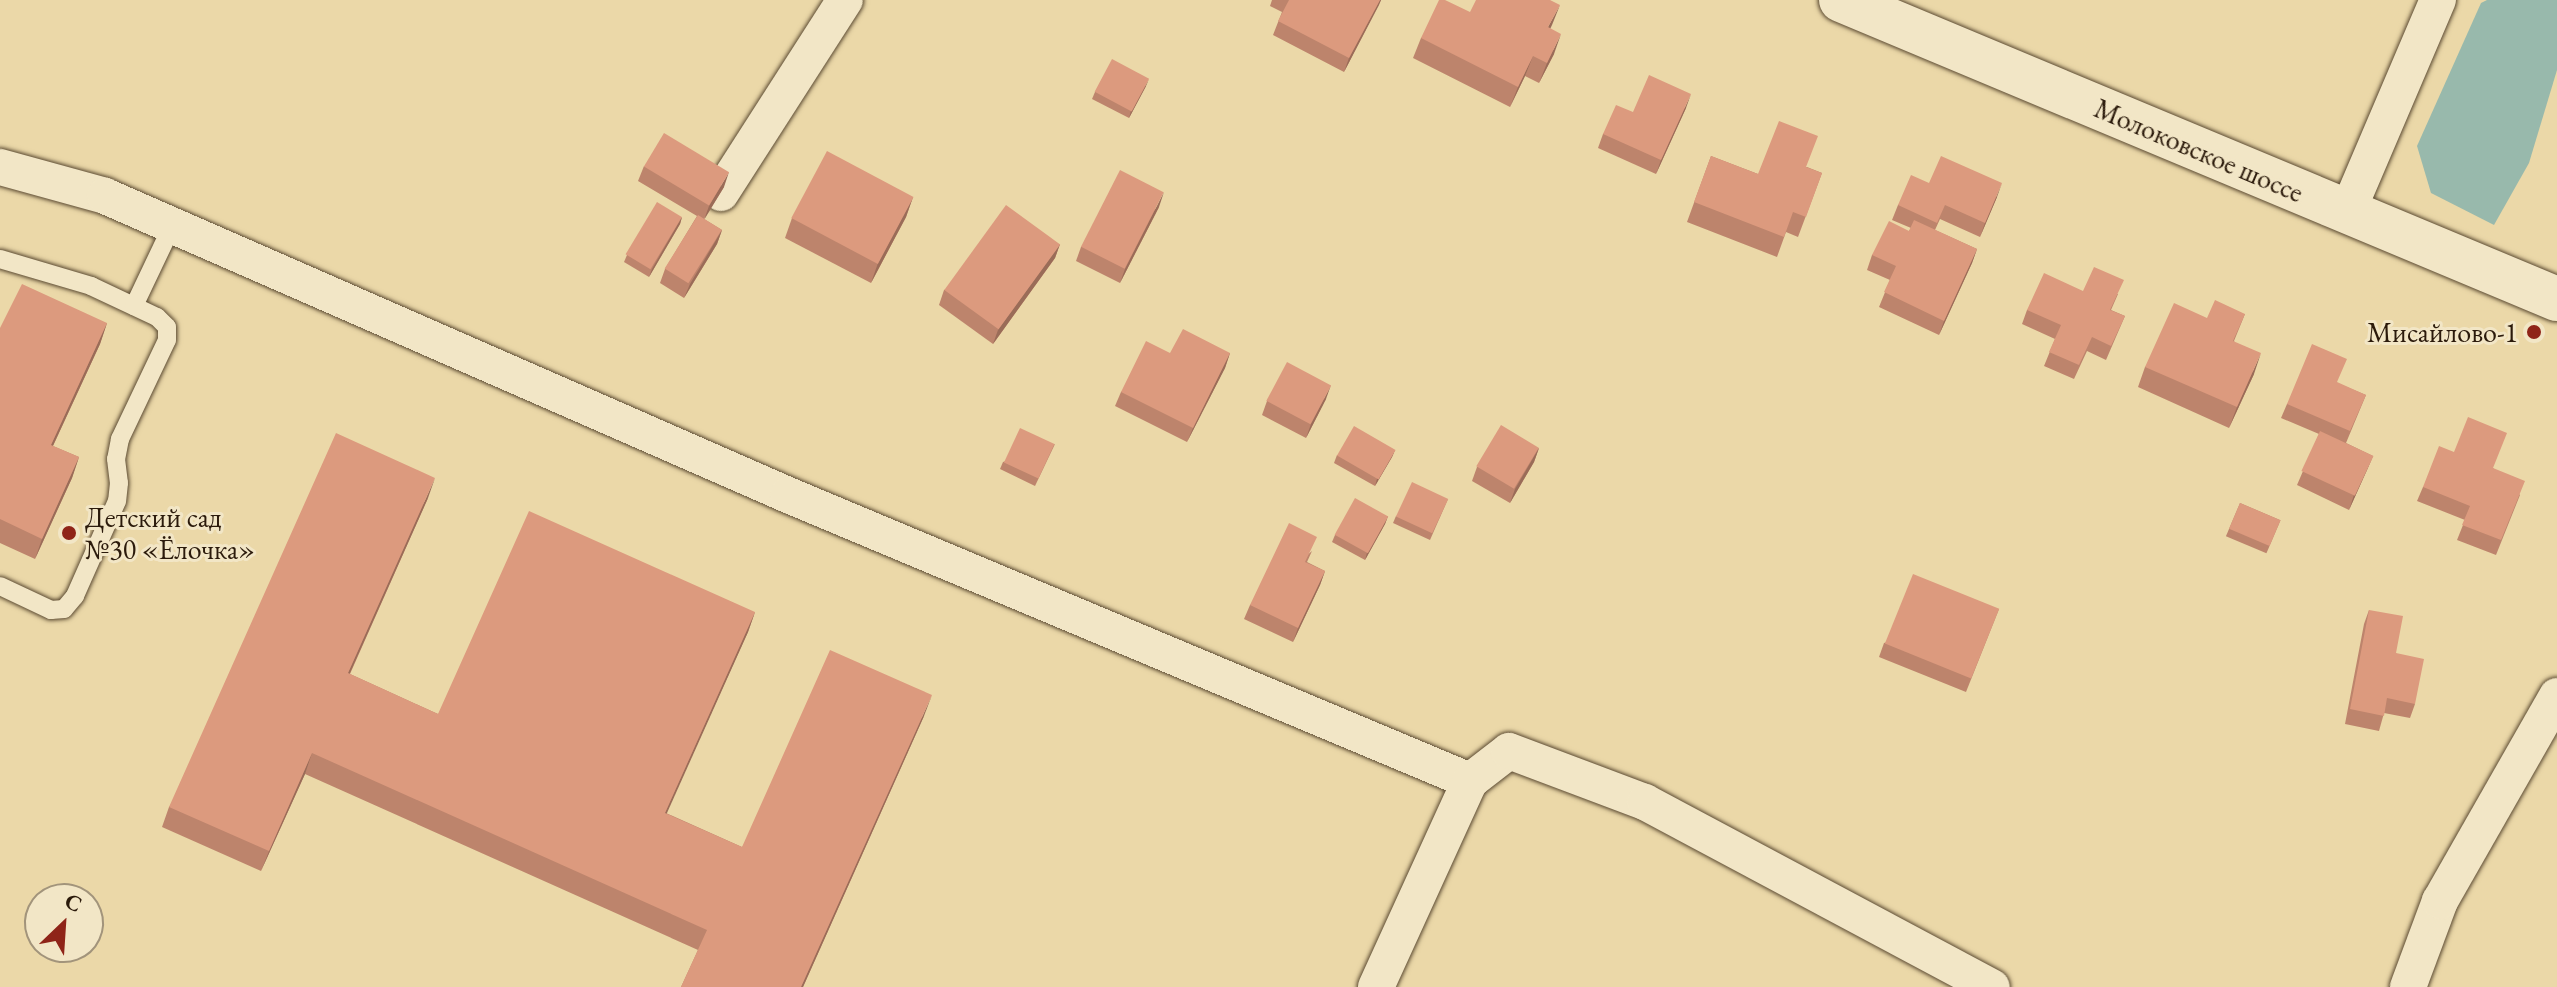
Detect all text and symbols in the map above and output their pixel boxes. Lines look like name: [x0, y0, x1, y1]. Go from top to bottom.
street label: Молоковское шоссе: [2089, 91, 2309, 209]
place label: Мисайлово-1: [2367, 315, 2518, 349]
marker: Мисайлово-1: [2525, 323, 2543, 341]
place label: Детский сад №30 «Ёлочка»: [85, 500, 255, 566]
marker: Детский сад №30 «Ёлочка»: [60, 524, 78, 542]
north arrow: [24, 883, 104, 963]
text: С: [60, 886, 87, 919]

